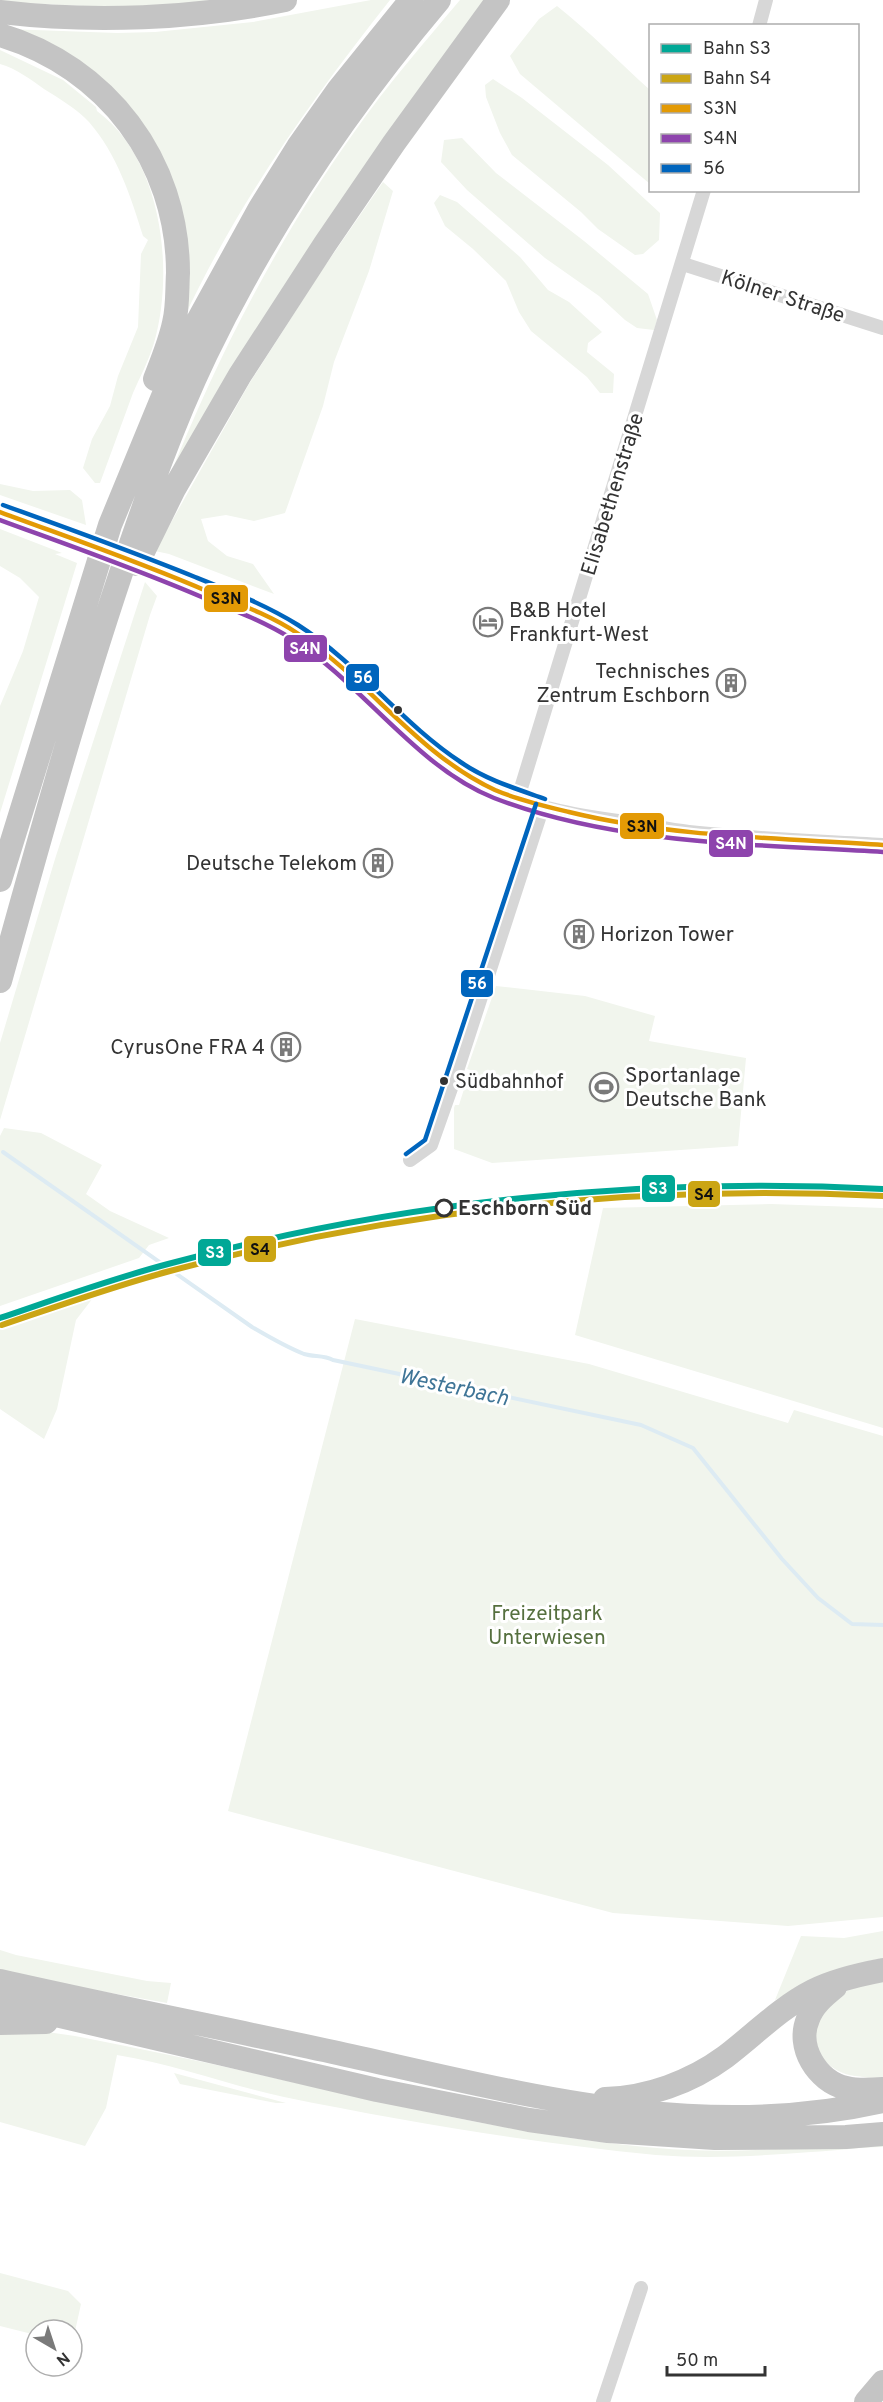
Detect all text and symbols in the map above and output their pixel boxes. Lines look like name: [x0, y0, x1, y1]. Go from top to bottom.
legend: [649, 24, 859, 192]
text: Bahn S3: [703, 38, 771, 61]
text: Bahn S4: [703, 68, 771, 91]
text: S3N: [703, 98, 737, 121]
text: S4N: [703, 128, 738, 151]
text: 56: [703, 158, 725, 181]
street label: Kölner Straße: [717, 265, 848, 330]
street label: Elisabethenstraße: [576, 410, 651, 579]
line badge: S3N: [203, 584, 249, 613]
text: S3N: [211, 590, 241, 610]
place label: B&B Hotel Frankfurt-West: [509, 598, 649, 649]
hotel icon: B&B Hotel Frankfurt-West: [472, 606, 504, 638]
line badge: S4N: [283, 634, 328, 663]
text: S4N: [289, 640, 321, 660]
place label: Technisches Zentrum Eschborn: [536, 659, 710, 710]
line badge: 56: [345, 663, 380, 692]
building icon: Technisches Zentrum Eschborn: [715, 667, 747, 699]
text: 56: [353, 669, 373, 689]
unlabelled marker: [392, 704, 404, 716]
line badge: S3N: [619, 812, 665, 840]
text: S3N: [627, 818, 657, 838]
line badge: S4N: [708, 829, 754, 858]
text: S4N: [715, 835, 747, 855]
building icon: Deutsche Telekom: [362, 847, 394, 879]
place label: Deutsche Telekom: [186, 851, 357, 878]
building icon: Horizon Tower: [563, 918, 595, 950]
place label: Horizon Tower: [600, 922, 734, 949]
line badge: 56: [460, 969, 494, 998]
text: 56: [467, 975, 487, 995]
building icon: CyrusOne FRA 4: [270, 1031, 302, 1063]
place label: CyrusOne FRA 4: [110, 1035, 265, 1062]
place label: Sportanlage Deutsche Bank: [625, 1063, 767, 1114]
place label: Südbahnhof: [455, 1070, 564, 1096]
sports icon: Sportanlage Deutsche Bank: [588, 1071, 620, 1103]
marker: Südbahnhof: [438, 1075, 450, 1087]
line badge: S3: [641, 1174, 676, 1203]
text: S3: [648, 1180, 668, 1200]
line badge: S4: [687, 1180, 721, 1208]
text: S4: [694, 1186, 714, 1206]
place label: Eschborn Süd: [458, 1196, 592, 1223]
marker: Eschborn Süd: [435, 1199, 453, 1217]
line badge: S4: [243, 1235, 277, 1263]
line badge: S3: [197, 1238, 232, 1267]
text: S4: [250, 1241, 270, 1261]
text: S3: [205, 1244, 225, 1264]
water label: Westerbach: [396, 1364, 511, 1413]
park label: Freizeitpark Unterwiesen: [488, 1601, 606, 1652]
north arrow: [24, 2318, 84, 2378]
scale bar: [667, 2339, 764, 2377]
text: N: [51, 2347, 73, 2369]
text: 50 m: [676, 2350, 718, 2373]

